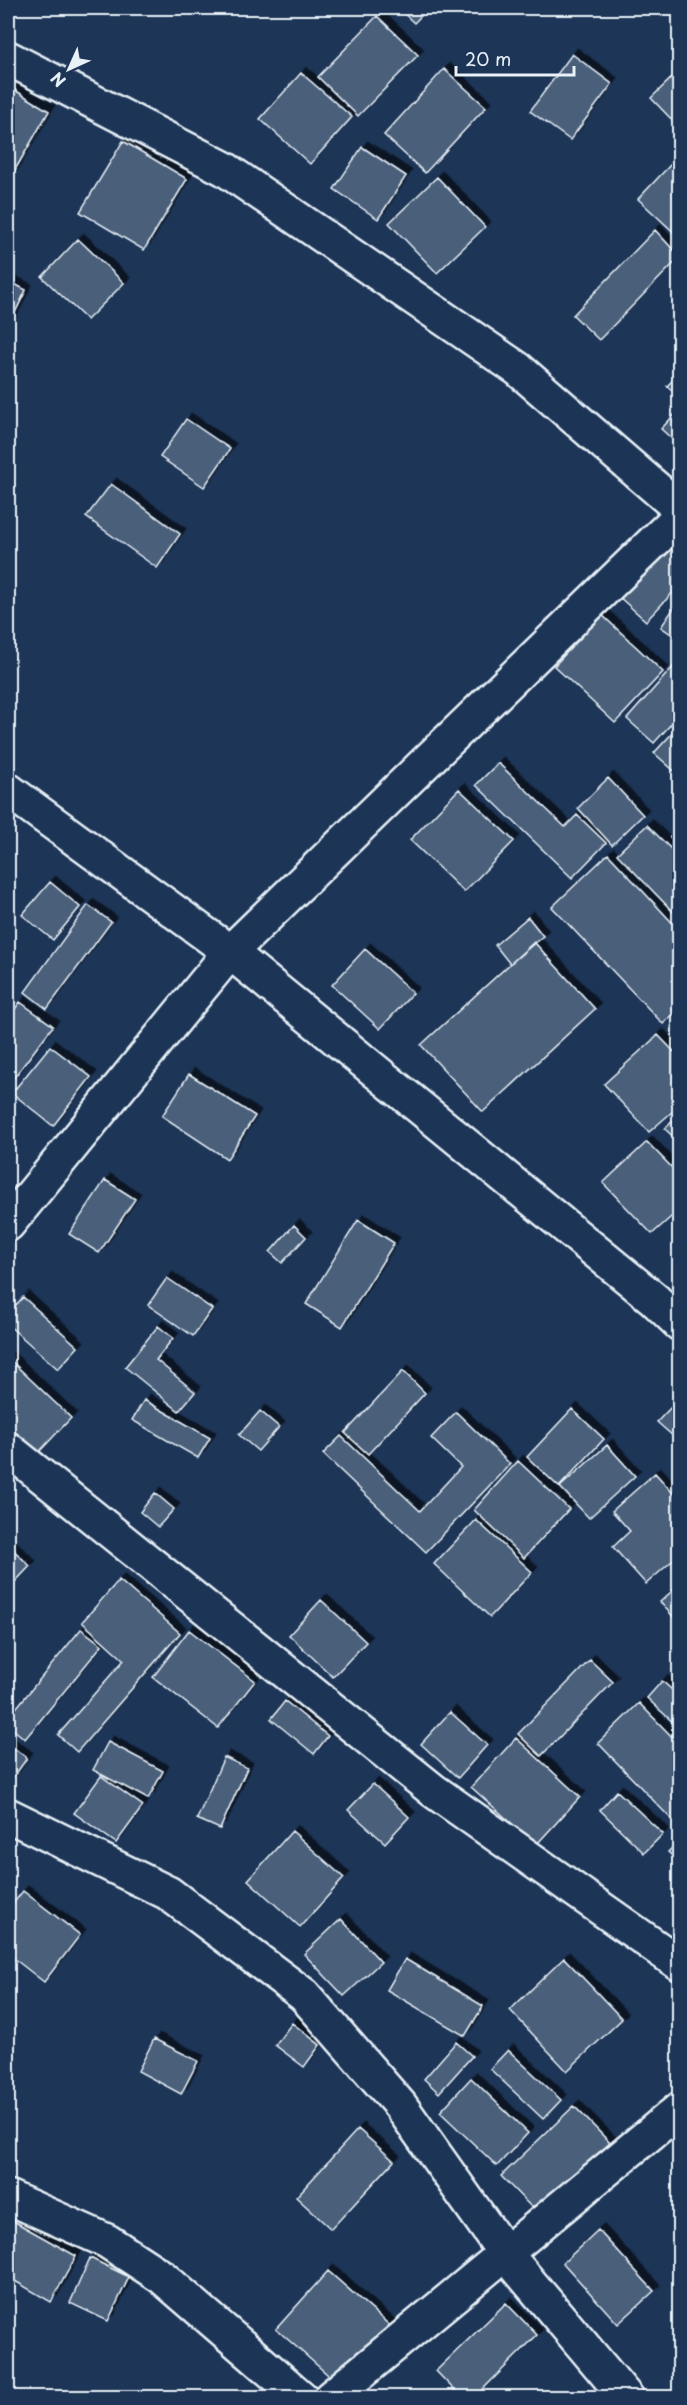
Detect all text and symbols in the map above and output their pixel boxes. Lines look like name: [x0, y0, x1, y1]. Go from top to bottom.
north arrow: [39, 39, 99, 99]
scale bar: [456, 39, 574, 77]
text: 20 m: [465, 45, 511, 72]
text: N: [45, 67, 71, 93]

